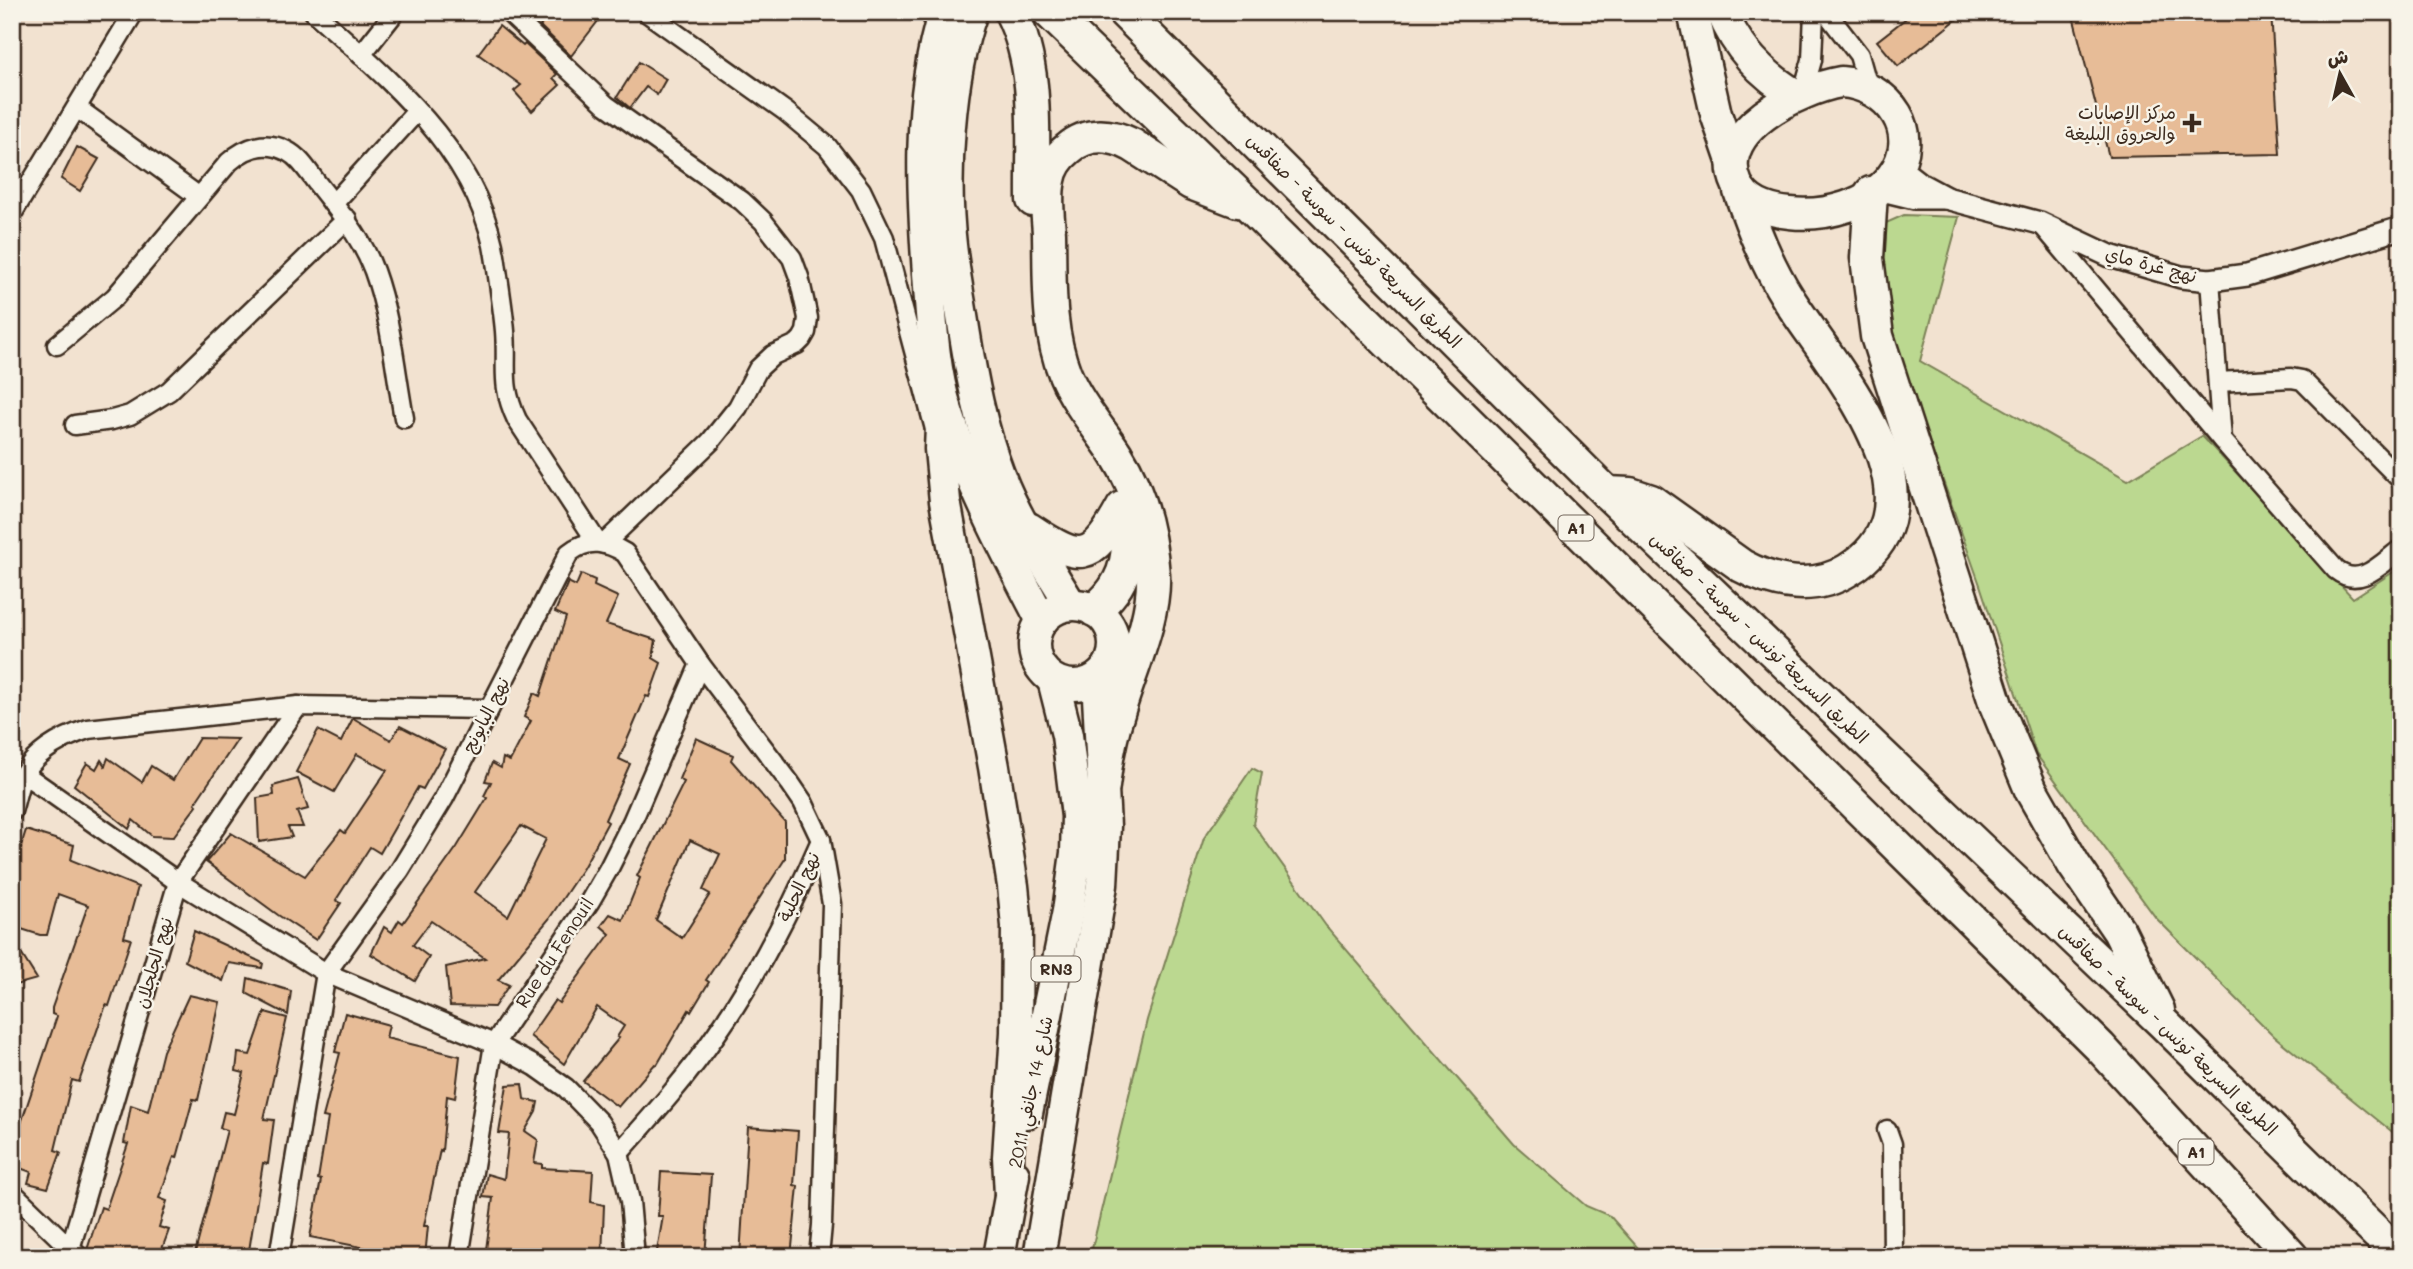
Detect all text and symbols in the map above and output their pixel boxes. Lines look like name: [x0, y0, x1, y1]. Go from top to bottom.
north arrow: [2304, 38, 2374, 108]
text: ش: [2325, 43, 2350, 71]
place label: مركز الإصابات والحروق البليغة: [2065, 100, 2176, 145]
marker: مركز الإصابات والحروق البليغة: [2182, 113, 2202, 133]
street label: الطريق السريعة تونس - سوسة - صفاقس: [1242, 128, 1467, 353]
street label: نهج غرة ماي: [2102, 240, 2200, 290]
road number: A1: [1558, 516, 1594, 540]
street label: الطريق السريعة تونس - سوسة - صفاقس: [1645, 526, 1874, 748]
street label: نهج البابونج: [456, 673, 515, 757]
street label: نهج الحلبة: [771, 848, 826, 926]
street label: Rue du Fenouil: [510, 893, 599, 1012]
street label: نهج الجلجلان: [129, 914, 178, 1011]
street label: الطريق السريعة تونس - سوسة - صفاقس: [2054, 918, 2283, 1140]
road number: RN3: [1032, 956, 1080, 981]
street label: شارع 14 جانفي 2011: [1002, 1014, 1063, 1171]
road number: A1: [2178, 1140, 2214, 1164]

